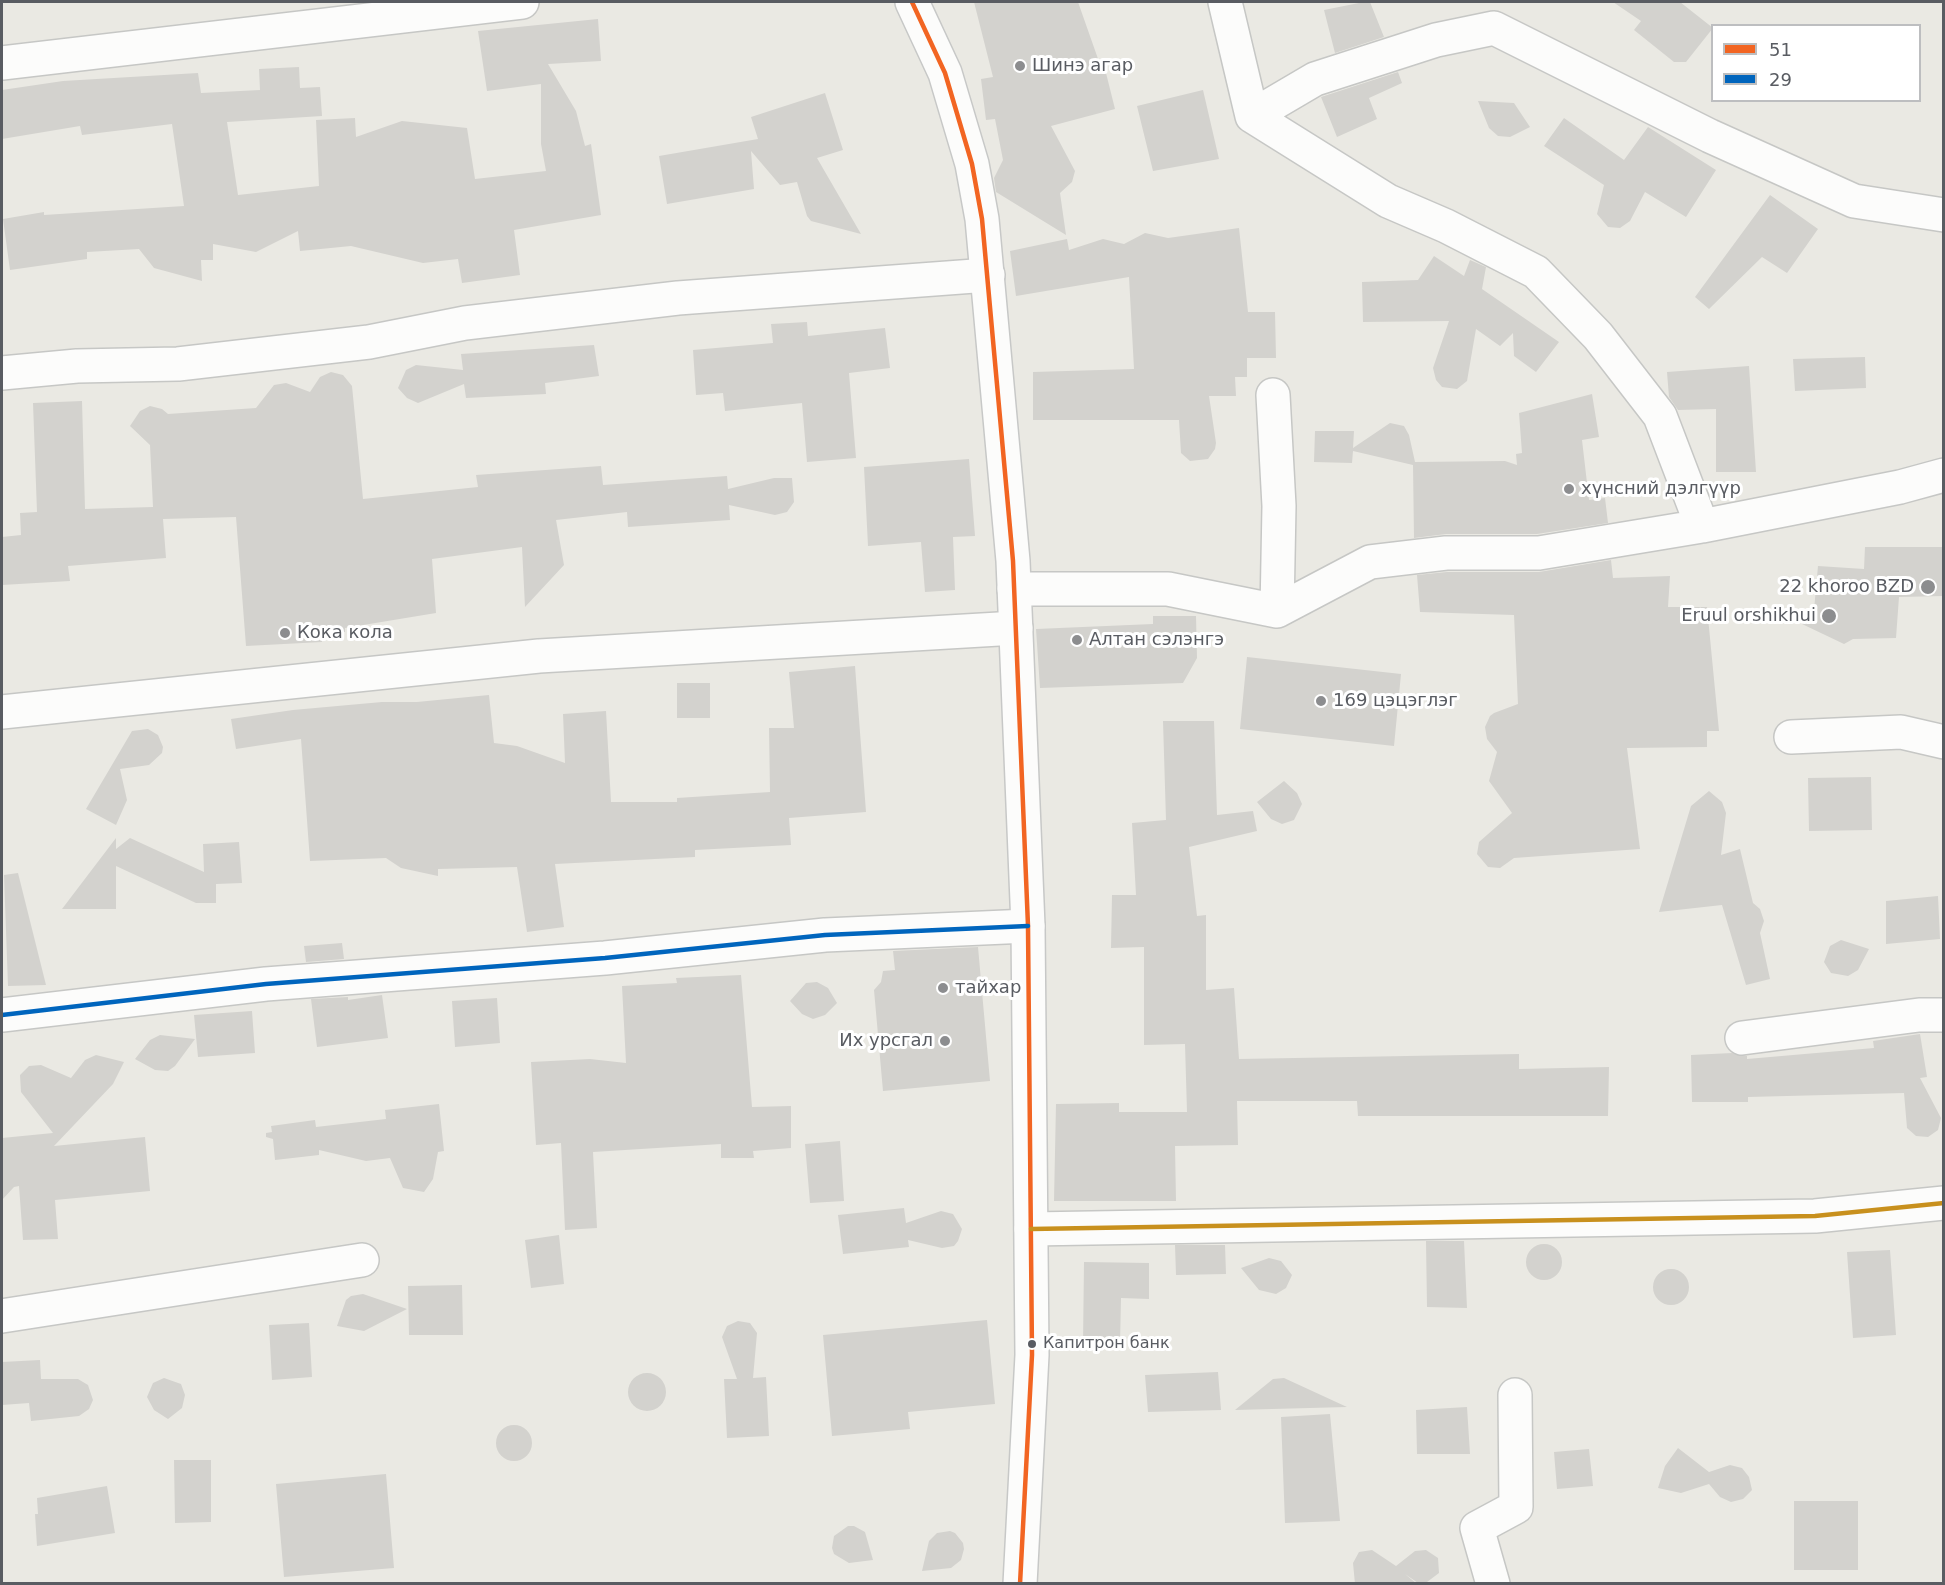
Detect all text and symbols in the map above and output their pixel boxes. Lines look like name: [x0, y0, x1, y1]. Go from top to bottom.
legend: [1711, 24, 1921, 102]
text: 51: [1769, 39, 1792, 60]
place label: Шинэ агар: [1032, 55, 1133, 77]
marker: Шинэ агар: [1013, 59, 1027, 73]
text: 29: [1769, 69, 1792, 90]
place label: хүнсний дэлгүүр: [1581, 478, 1741, 500]
marker: хүнсний дэлгүүр: [1562, 482, 1576, 496]
place label: 22 khoroo BZD: [1779, 576, 1914, 598]
marker: 22 khoroo BZD: [1919, 578, 1937, 596]
place label: Eruul orshikhui: [1681, 605, 1816, 627]
marker: Eruul orshikhui: [1820, 607, 1838, 625]
place label: Кока кола: [297, 622, 393, 644]
marker: Кока кола: [278, 626, 292, 640]
place label: Алтан сэлэнгэ: [1089, 629, 1224, 651]
marker: Алтан сэлэнгэ: [1070, 633, 1084, 647]
place label: 169 цэцэглэг: [1333, 690, 1458, 712]
marker: 169 цэцэглэг: [1314, 694, 1328, 708]
place label: тайхар: [955, 977, 1021, 999]
marker: тайхар: [936, 981, 950, 995]
place label: Их урсгал: [839, 1030, 933, 1052]
marker: Их урсгал: [938, 1034, 952, 1048]
place label: Капитрон банк: [1043, 1334, 1170, 1354]
marker: Капитрон банк: [1026, 1338, 1038, 1350]

